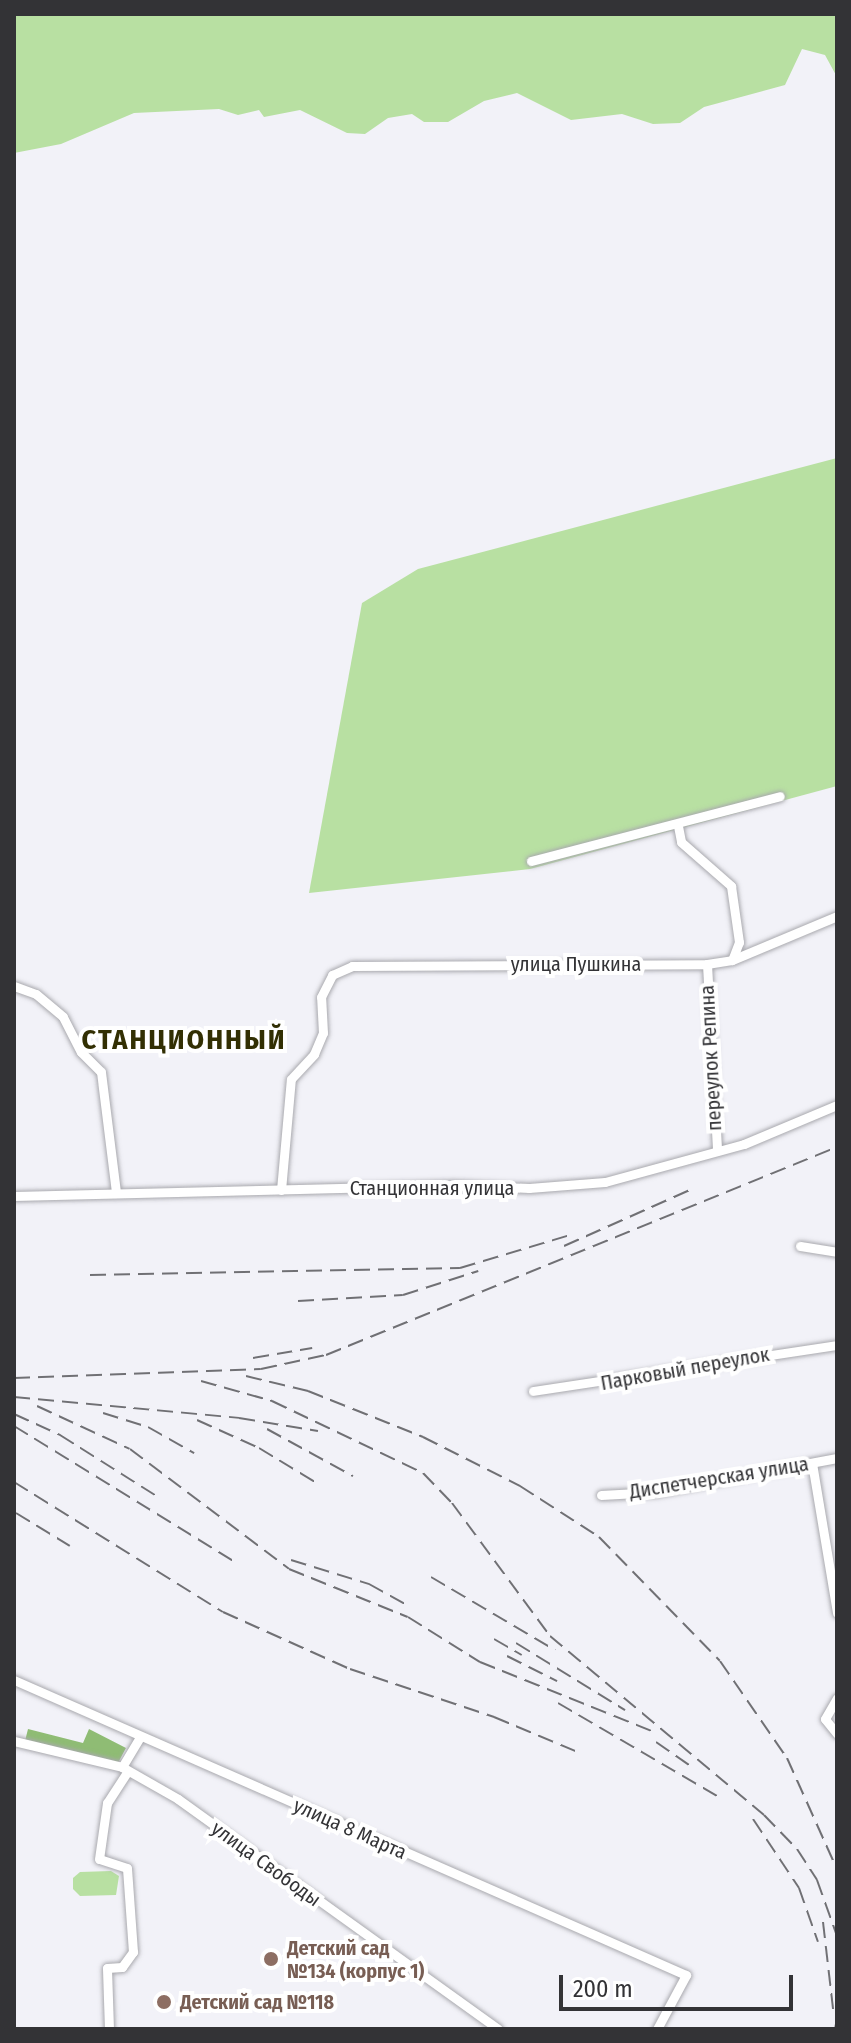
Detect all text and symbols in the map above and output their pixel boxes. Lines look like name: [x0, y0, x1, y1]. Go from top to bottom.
street label: улица Пушкина: [511, 952, 641, 976]
street label: переулок Репина: [695, 984, 727, 1132]
district label: СТАНЦИОННЫЙ: [82, 1023, 286, 1057]
street label: Станционная улица: [350, 1176, 514, 1200]
street label: Парковый переулок: [599, 1342, 771, 1396]
street label: Диспетчерская улица: [628, 1452, 810, 1504]
street label: улица 8 Марта: [290, 1793, 410, 1865]
street label: улица Свободы: [207, 1816, 325, 1912]
place label: Детский сад №134 (корпус 1): [287, 1936, 424, 1983]
marker: Детский сад №134 (корпус 1): [262, 1950, 280, 1968]
scale bar: [563, 1959, 797, 2009]
text: 200 m: [573, 1975, 633, 2003]
place label: Детский сад №118: [180, 1990, 334, 2014]
marker: Детский сад №118: [155, 1993, 173, 2011]

